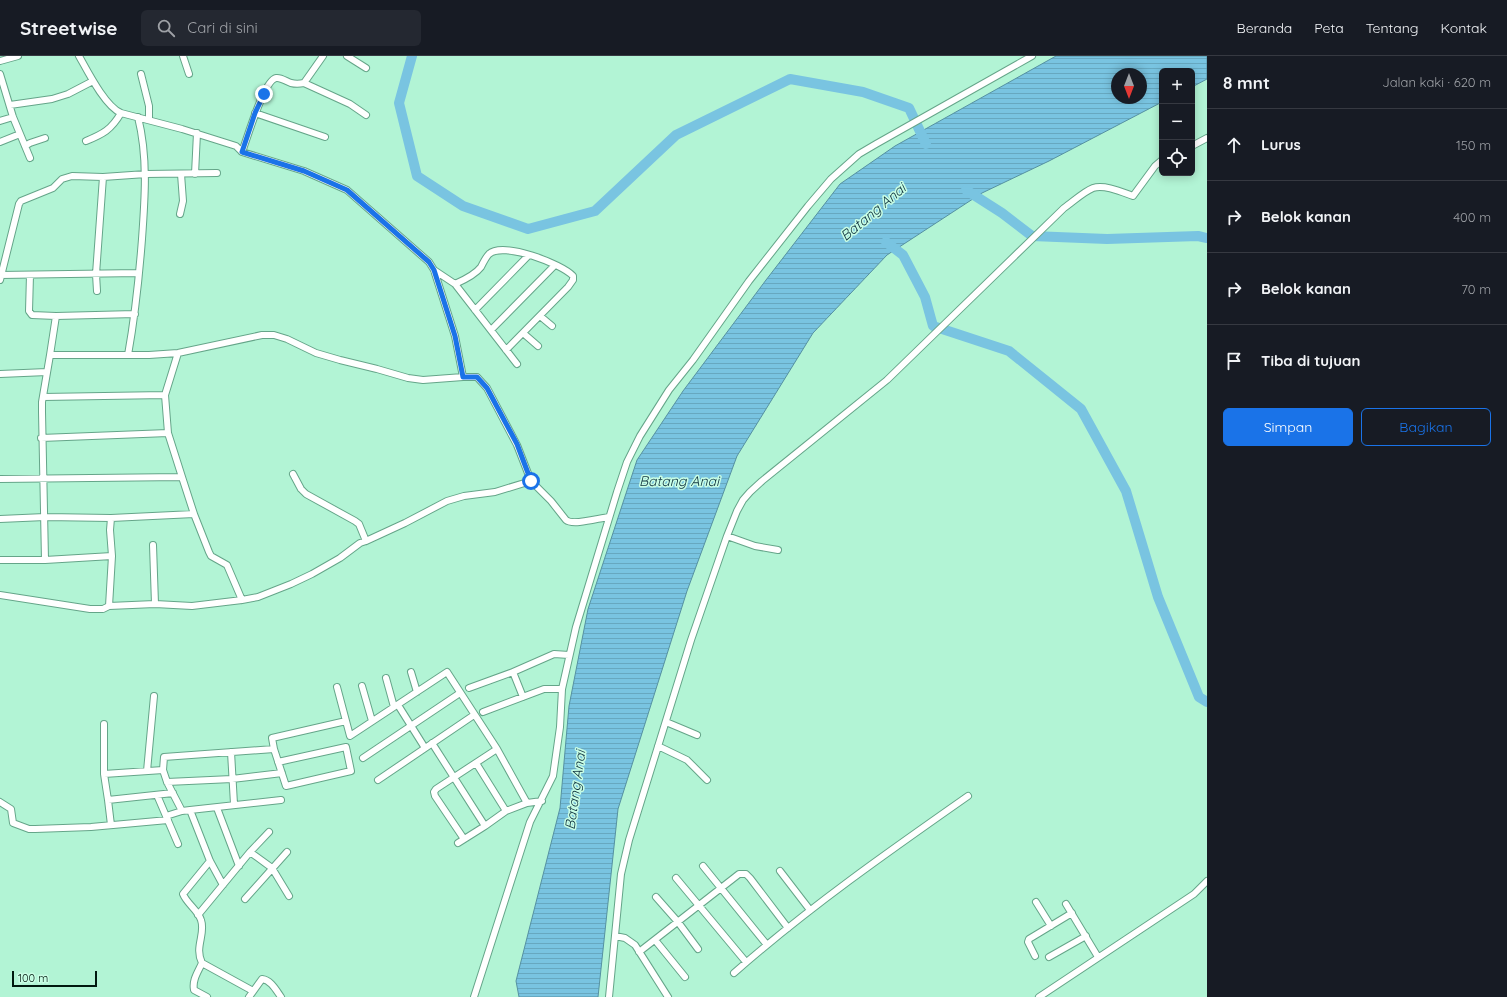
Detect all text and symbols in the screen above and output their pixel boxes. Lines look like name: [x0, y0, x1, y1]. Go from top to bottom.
search box: [141, 10, 421, 46]
text: Streetwise: [20, 16, 117, 40]
icon: search: [155, 17, 177, 39]
text: Cari di sini: [187, 18, 258, 37]
text: Beranda: [1237, 19, 1292, 37]
text: Peta: [1314, 19, 1344, 37]
text: Tentang: [1366, 19, 1419, 37]
text: Kontak: [1441, 19, 1487, 37]
north arrow: [1111, 68, 1147, 104]
map controls: [1159, 68, 1195, 176]
button: +: [1159, 68, 1195, 104]
text: 8 mnt: [1223, 72, 1270, 93]
text: Jalan kaki · 620 m: [1382, 74, 1491, 90]
route end: [255, 85, 273, 103]
button: −: [1159, 104, 1195, 140]
icon: ahead: [1223, 134, 1245, 156]
text: Lurus: [1261, 135, 1301, 154]
text: 150 m: [1456, 137, 1491, 153]
button: locate: [1159, 140, 1195, 176]
water label: Batang Anai: [837, 178, 911, 245]
icon: right: [1223, 206, 1245, 228]
text: Belok kanan: [1261, 207, 1351, 226]
text: 400 m: [1453, 209, 1491, 225]
icon: right: [1223, 278, 1245, 300]
text: Belok kanan: [1261, 279, 1351, 298]
text: 70 m: [1461, 281, 1491, 297]
icon: arrive: [1223, 350, 1245, 372]
text: Tiba di tujuan: [1261, 351, 1360, 370]
button: Simpan: [1223, 408, 1353, 446]
button: Bagikan: [1361, 408, 1491, 446]
route start: [522, 472, 540, 490]
water label: Batang Anai: [639, 472, 721, 490]
water label: Batang Anai: [561, 747, 590, 831]
scale bar: [12, 969, 97, 988]
text: 100 m: [18, 971, 48, 985]

